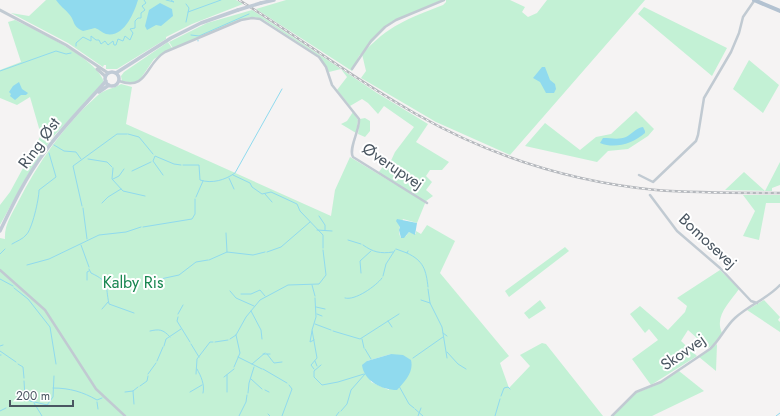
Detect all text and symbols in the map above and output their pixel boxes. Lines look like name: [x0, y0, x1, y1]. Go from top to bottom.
street label: Ring Øst: [13, 113, 66, 173]
street label: Øverupvej: [358, 137, 428, 195]
street label: Bomosevej: [674, 208, 742, 274]
park label: Kalby Ris: [103, 271, 163, 294]
street label: Skovvej: [656, 328, 710, 376]
scale bar: [10, 382, 73, 408]
text: 200 m: [16, 387, 50, 405]

